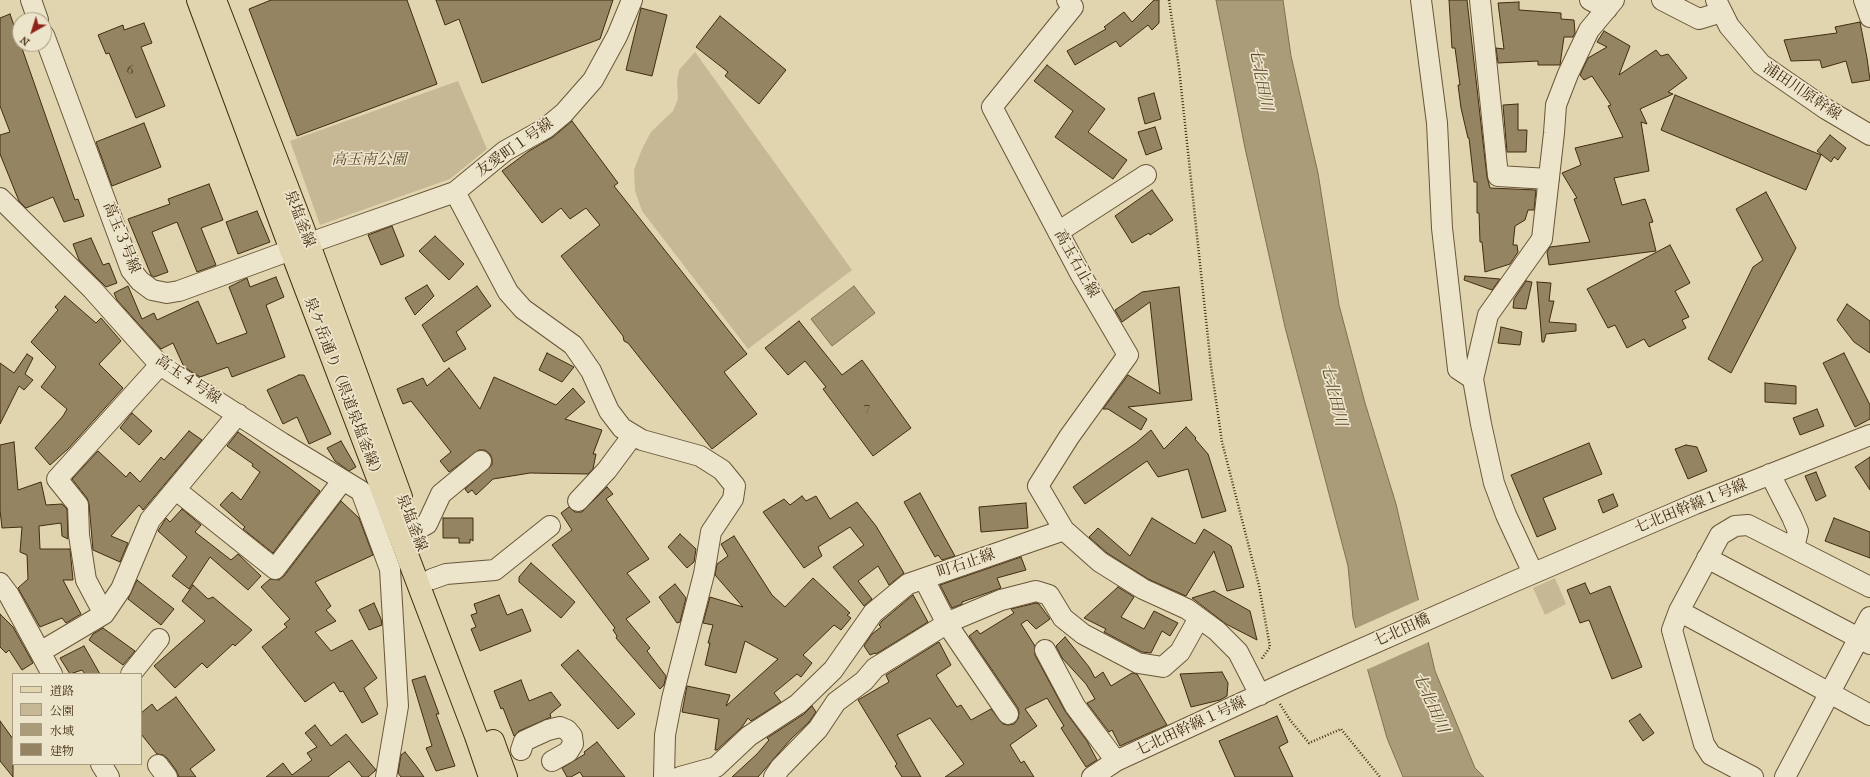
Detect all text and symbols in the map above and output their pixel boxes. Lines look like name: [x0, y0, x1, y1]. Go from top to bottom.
north arrow: [12, 12, 52, 52]
text: N: [17, 33, 32, 49]
water label: 七北田川: [1244, 46, 1276, 112]
street label: 浦田川原幹線: [1760, 59, 1844, 125]
house number: 6: [126, 63, 134, 79]
street label: 友愛町１号線: [473, 115, 557, 181]
park label: 高玉南公園: [332, 151, 406, 169]
street label: 泉塩釜線: [280, 188, 318, 250]
street label: 高玉３号線: [99, 200, 143, 276]
street label: 高玉石止線: [1050, 227, 1102, 301]
street label: 泉ケ岳通り（県道泉塩釜線）: [300, 295, 386, 483]
street label: 高玉４号線: [152, 352, 224, 408]
water label: 七北田川: [1316, 362, 1350, 428]
house number: 7: [864, 400, 870, 416]
street label: 七北田幹線１号線: [1632, 476, 1750, 538]
street label: 泉塩釜線: [392, 492, 430, 554]
street label: 町石止線: [935, 546, 997, 582]
street label: 七北田橋: [1371, 611, 1433, 651]
water label: 七北田川: [1408, 670, 1452, 736]
legend: [12, 673, 142, 765]
text: 道路: [50, 684, 74, 698]
street label: 七北田幹線１号線: [1133, 693, 1249, 761]
text: 公園: [50, 704, 74, 718]
text: 水域: [50, 724, 74, 738]
text: 建物: [50, 744, 74, 758]

